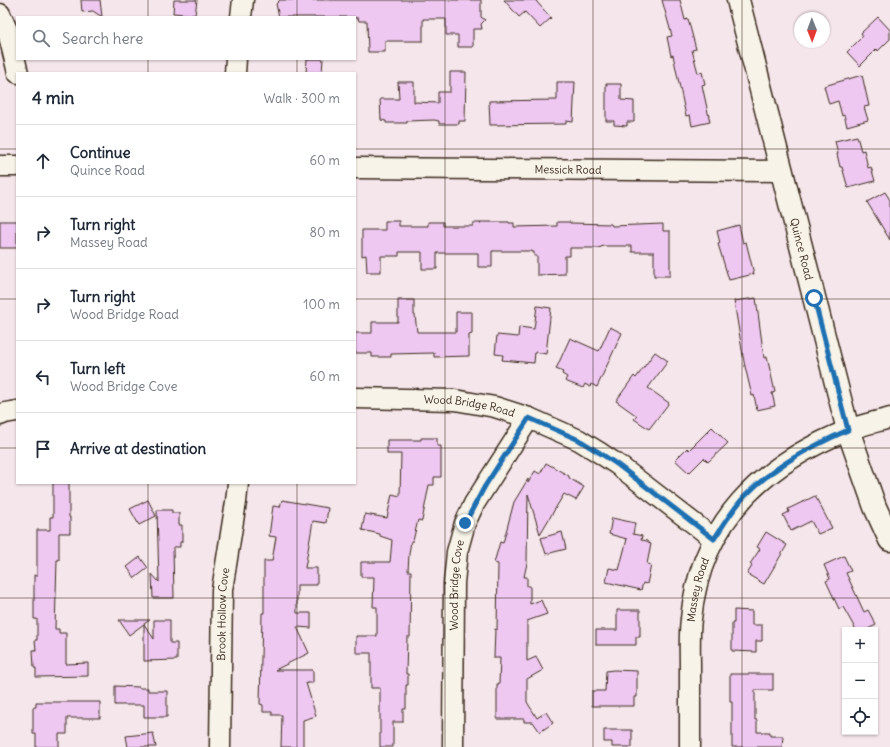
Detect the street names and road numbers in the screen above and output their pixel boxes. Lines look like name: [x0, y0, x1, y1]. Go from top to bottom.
street label: Messick Road: [534, 162, 602, 177]
street label: Quince Road: [787, 217, 816, 282]
street label: Wood Bridge Road: [424, 392, 517, 420]
street label: Wood Bridge Cove: [447, 538, 467, 631]
street label: Massey Road: [684, 555, 712, 623]
street label: Brook Hollow Cove: [214, 566, 232, 661]

